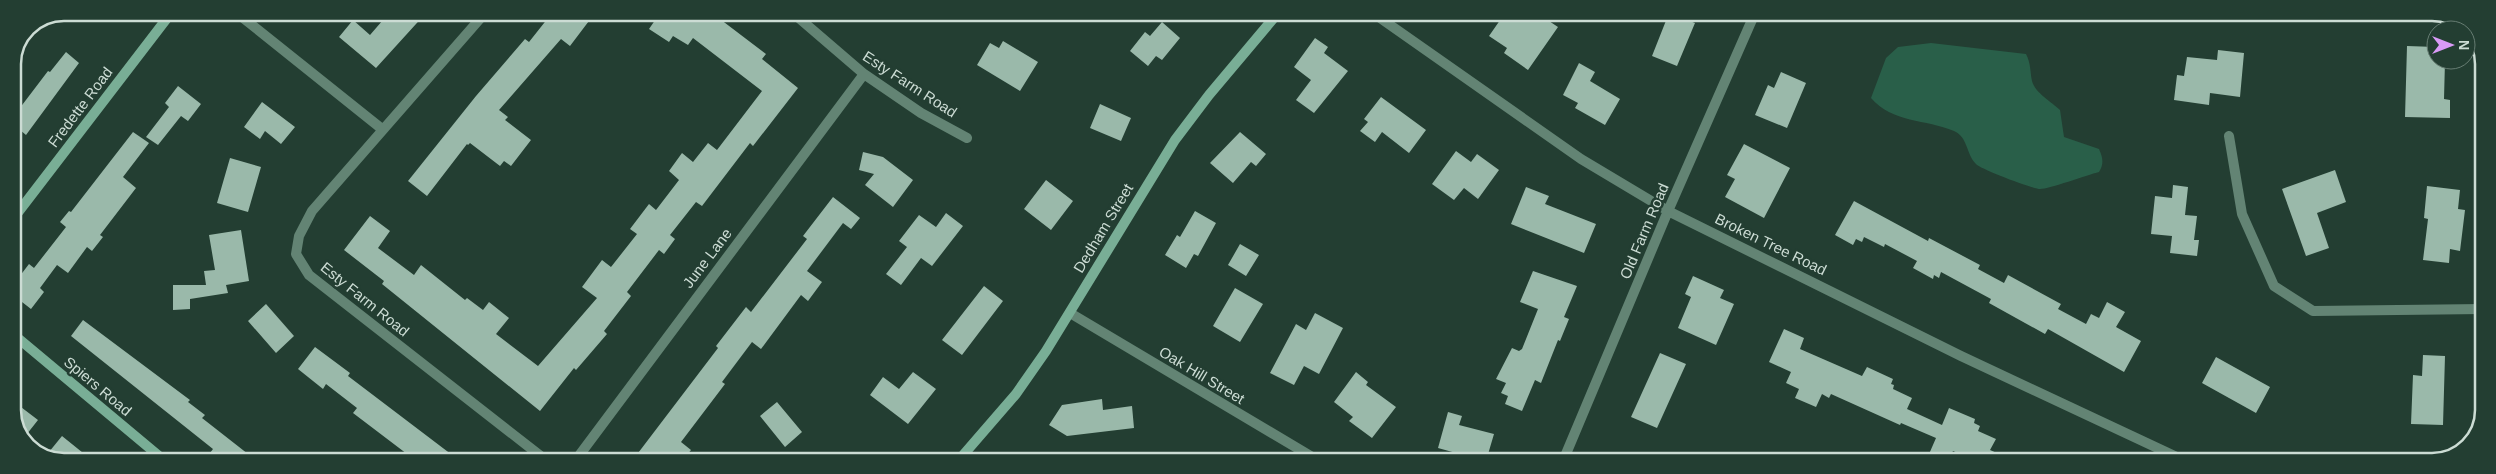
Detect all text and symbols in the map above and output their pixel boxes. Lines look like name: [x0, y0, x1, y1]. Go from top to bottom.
north arrow: [2426, 20, 2476, 70]
text: N: [2456, 40, 2472, 50]
street label: Esty Farm Road: [860, 47, 960, 121]
street label: Fredette Road: [44, 64, 116, 150]
street label: Dedham Street: [1070, 180, 1137, 276]
street label: Old Farm Road: [1616, 180, 1672, 282]
street label: Broken Tree Road: [1713, 210, 1829, 278]
street label: June Lane: [679, 225, 735, 291]
street label: Esty Farm Road: [318, 258, 412, 340]
street label: Oak Hill Street: [1156, 343, 1249, 408]
street label: Spiers Road: [61, 353, 135, 419]

